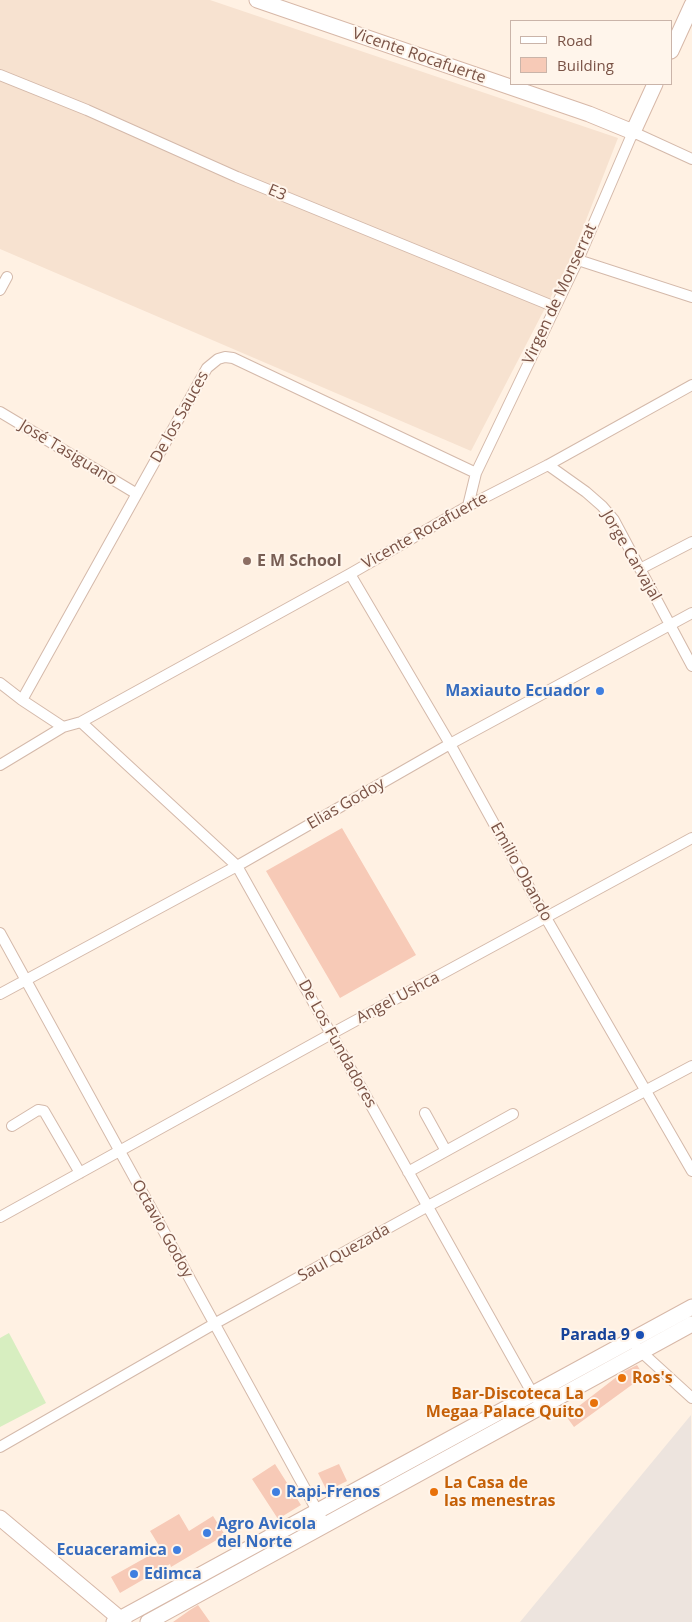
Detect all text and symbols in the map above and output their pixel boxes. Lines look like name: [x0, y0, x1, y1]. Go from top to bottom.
legend: [510, 20, 672, 85]
street label: Vicente Rocafuerte: [350, 24, 488, 88]
text: Road: [557, 30, 593, 50]
text: Building: [557, 55, 614, 75]
street label: E3: [265, 181, 289, 205]
street label: Virgen de Monserrat: [519, 221, 601, 367]
street label: De los Sauces: [147, 368, 213, 466]
street label: José Tasiguano: [16, 416, 120, 490]
street label: Vicente Rocafuerte: [359, 489, 491, 573]
street label: Jorge Carvajal: [597, 507, 665, 605]
place label: E M School: [257, 551, 342, 571]
marker: E M School: [241, 555, 253, 567]
place label: Maxiauto Ecuador: [445, 681, 590, 701]
marker: Maxiauto Ecuador: [594, 685, 606, 697]
street label: Elias Godoy: [304, 774, 388, 834]
street label: Emilio Obando: [486, 819, 556, 925]
street label: Angel Ushca: [353, 968, 443, 1028]
street label: De Los Fundadores: [294, 977, 380, 1111]
street label: Octavio Godoy: [127, 1177, 197, 1281]
street label: Saul Quezada: [295, 1220, 393, 1286]
place label: Parada 9: [560, 1325, 630, 1345]
marker: Parada 9: [634, 1329, 646, 1341]
place label: Ros's: [632, 1368, 673, 1388]
marker: Ros's: [616, 1372, 628, 1384]
place label: Bar-Discoteca La Megaa Palace Quito: [426, 1384, 584, 1422]
marker: Bar-Discoteca La Megaa Palace Quito: [588, 1397, 600, 1409]
place label: La Casa de las menestras: [444, 1473, 556, 1511]
place label: Rapi-Frenos: [286, 1482, 380, 1502]
marker: Rapi-Frenos: [270, 1486, 282, 1498]
marker: La Casa de las menestras: [428, 1486, 440, 1498]
place label: Agro Avicola del Norte: [217, 1514, 316, 1552]
marker: Agro Avicola del Norte: [201, 1527, 213, 1539]
place label: Ecuaceramica: [57, 1540, 167, 1560]
marker: Ecuaceramica: [171, 1544, 183, 1556]
place label: Edimca: [144, 1564, 202, 1584]
marker: Edimca: [128, 1568, 140, 1580]

